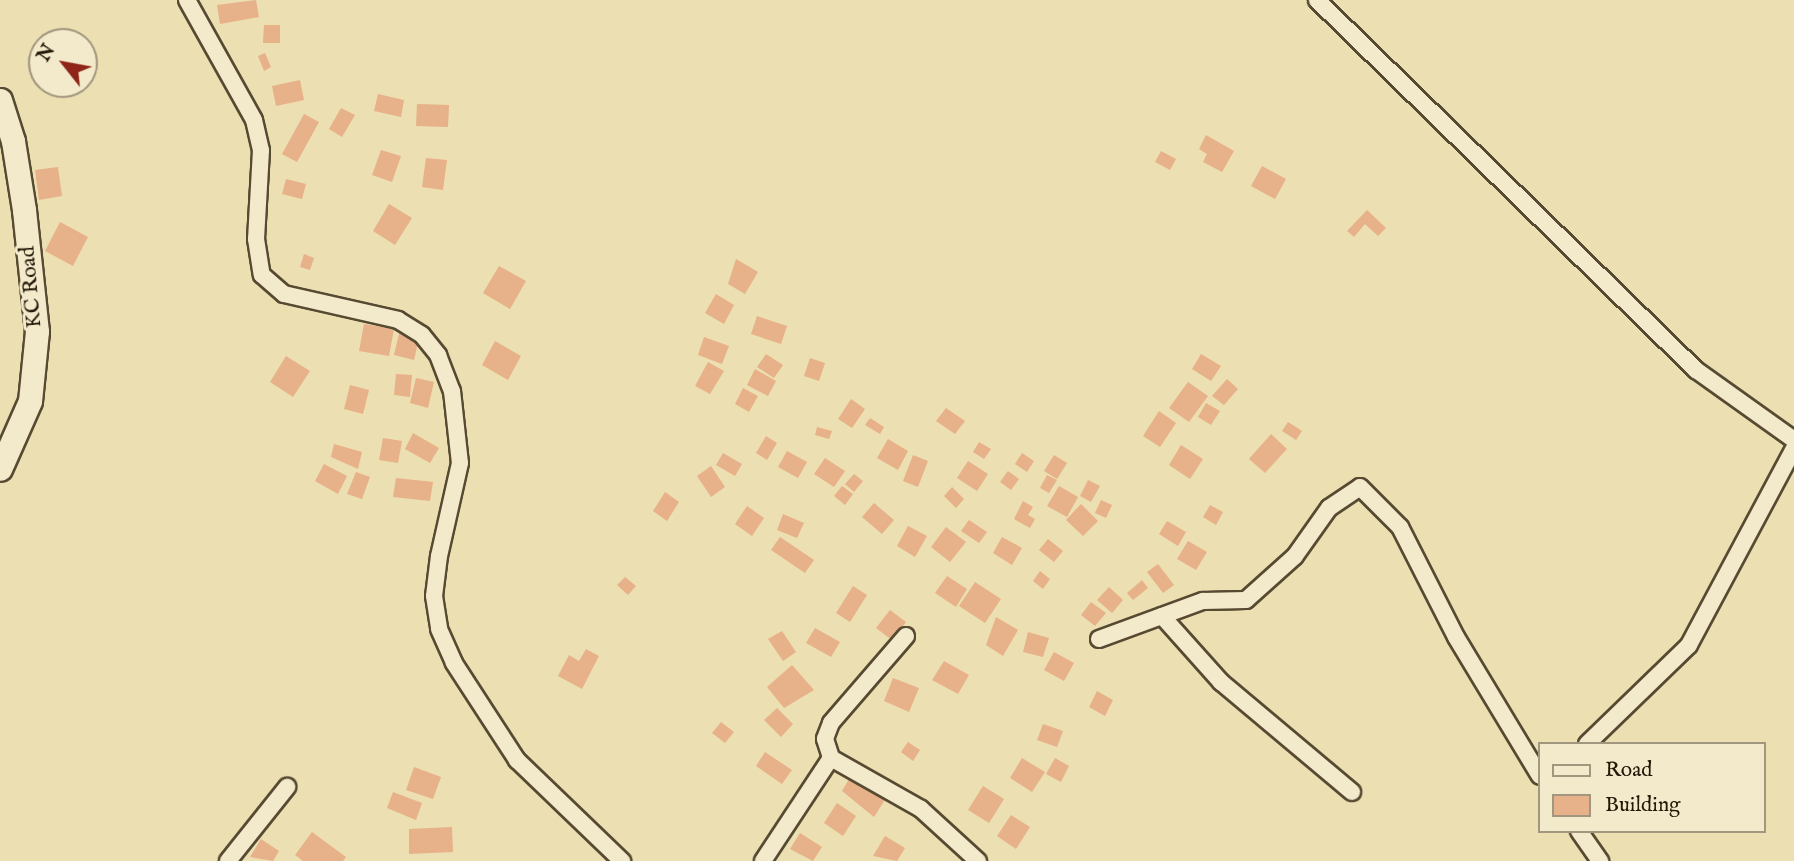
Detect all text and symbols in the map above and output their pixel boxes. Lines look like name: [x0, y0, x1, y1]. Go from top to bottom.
north arrow: [28, 28, 98, 98]
text: N: [32, 40, 61, 66]
street label: KC Road: [16, 245, 48, 329]
legend: [1538, 742, 1766, 833]
text: Road: [1605, 757, 1652, 784]
text: Building: [1605, 792, 1680, 819]

